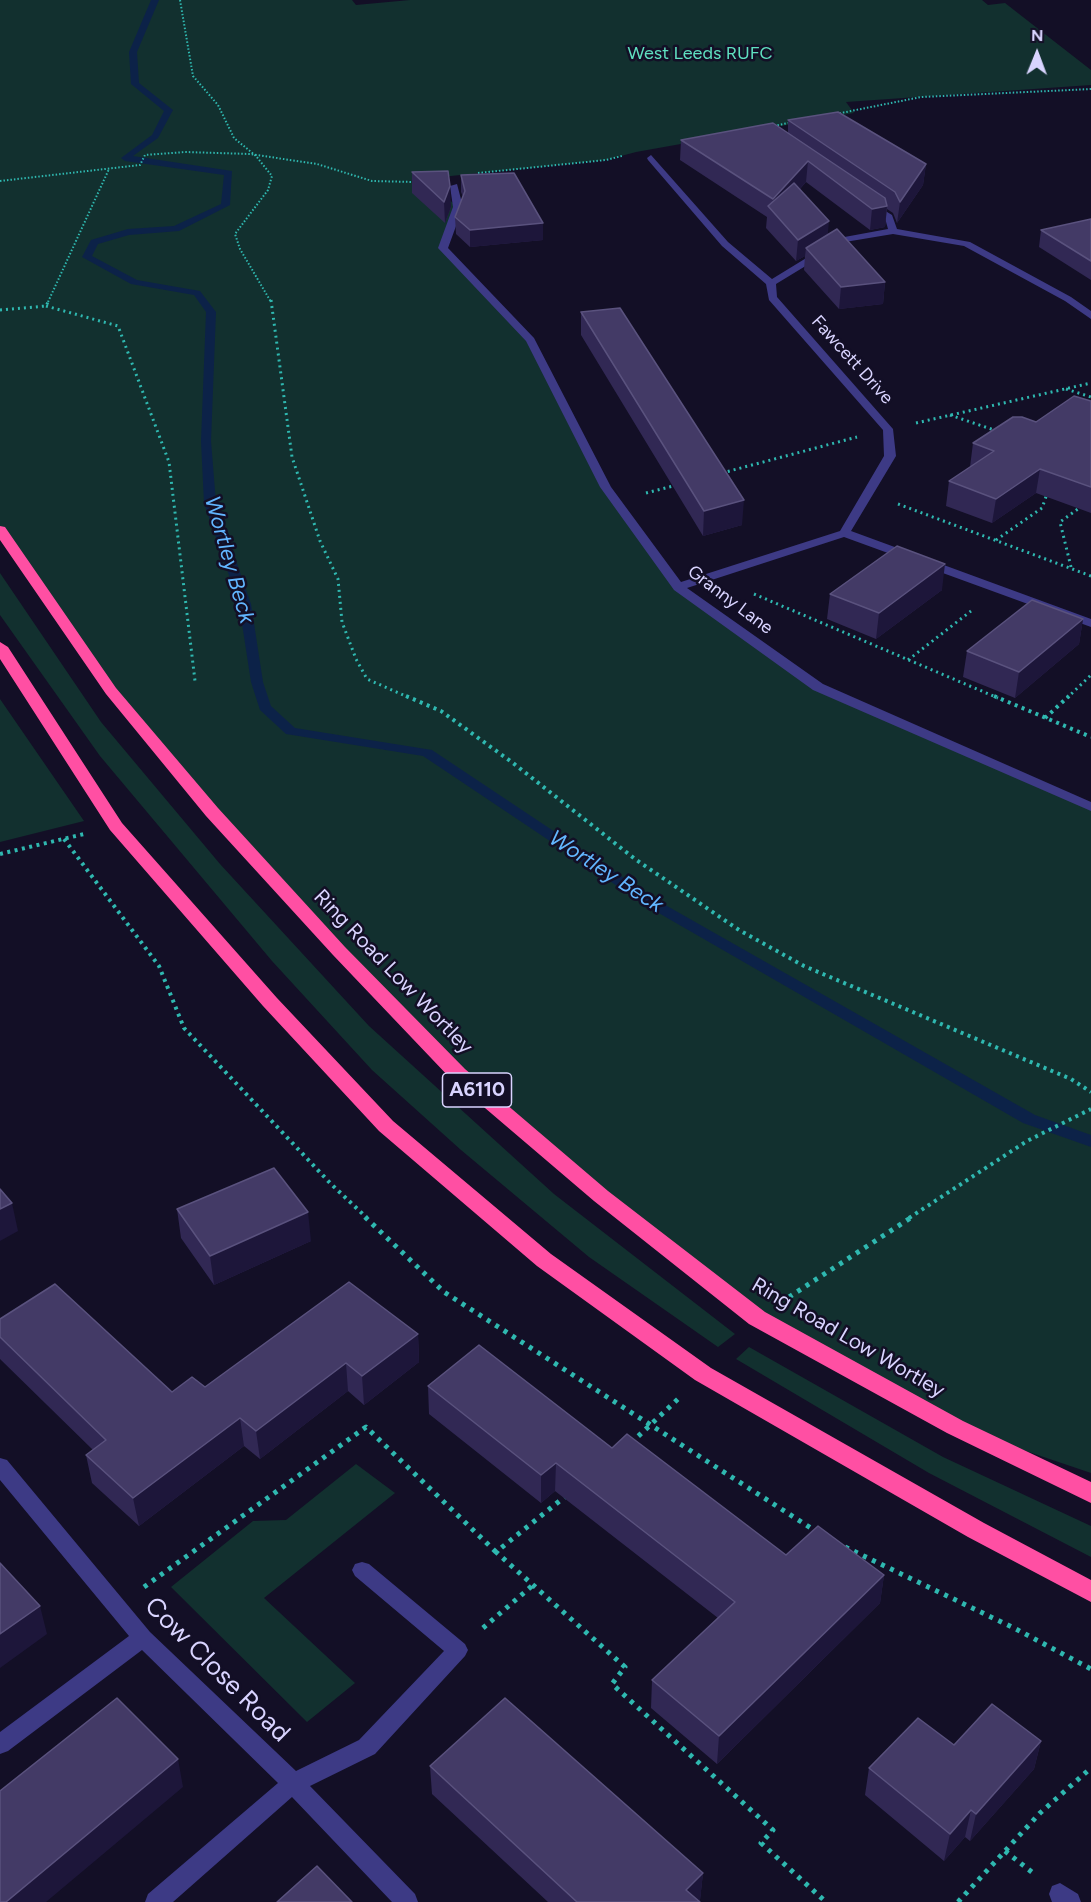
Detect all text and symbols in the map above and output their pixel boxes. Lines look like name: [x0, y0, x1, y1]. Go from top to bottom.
north arrow: [1007, 24, 1067, 84]
text: N: [1031, 26, 1044, 45]
park label: West Leeds RUFC: [627, 43, 773, 65]
street label: Fawcett Drive: [807, 311, 897, 409]
water label: Wortley Beck: [198, 493, 260, 627]
street label: Granny Lane: [683, 561, 777, 639]
water label: Wortley Beck: [544, 825, 668, 919]
street label: Ring Road Low Wortley: [308, 885, 478, 1059]
road number: A6110: [442, 1073, 512, 1107]
street label: Ring Road Low Wortley: [747, 1272, 949, 1404]
street label: Cow Close Road: [138, 1591, 296, 1749]

